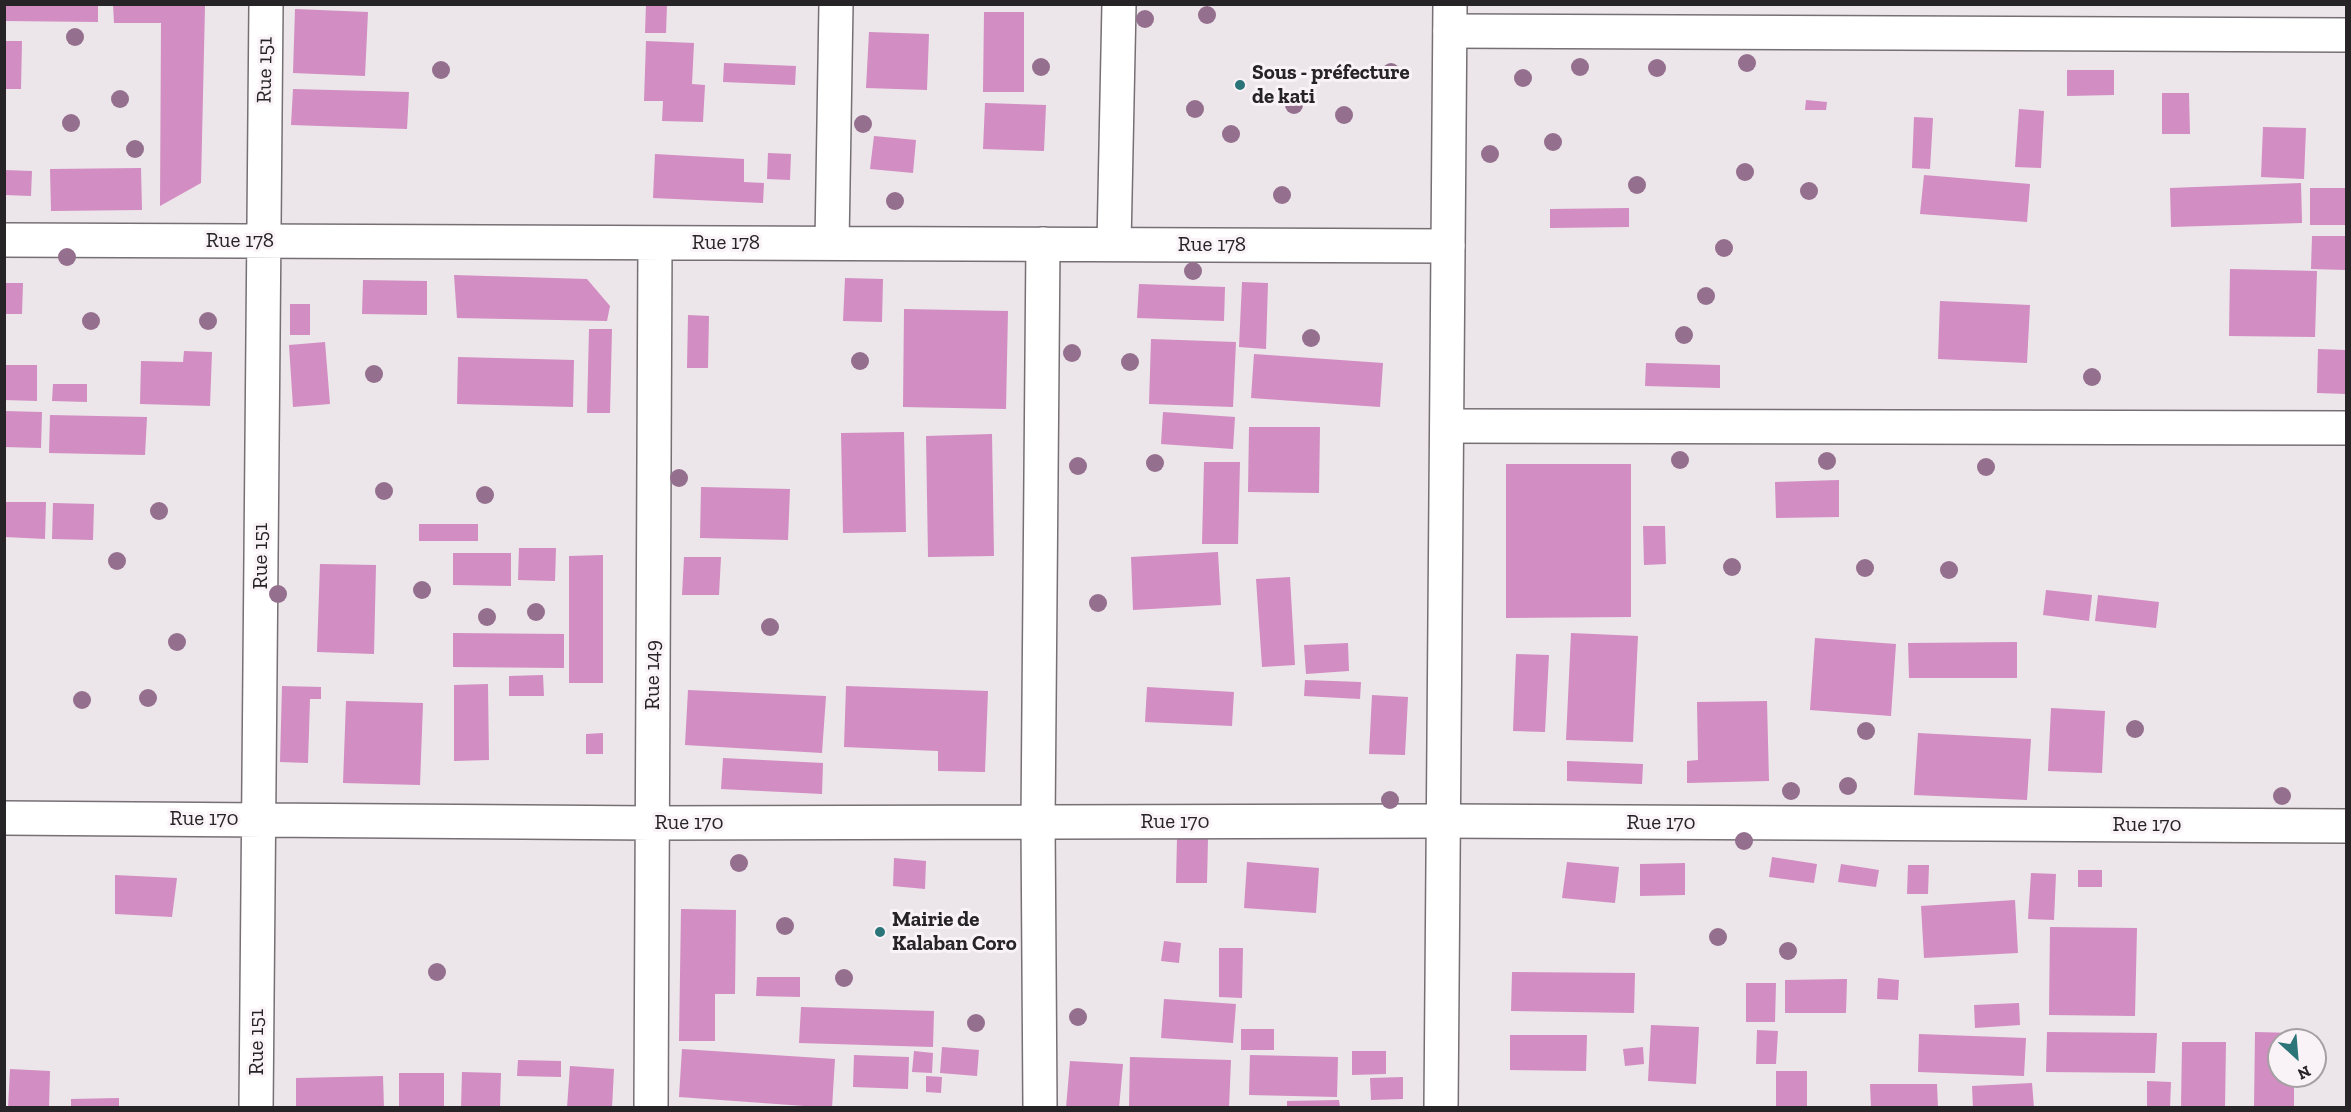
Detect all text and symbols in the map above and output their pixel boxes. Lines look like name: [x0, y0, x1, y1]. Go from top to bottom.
street label: Rue 151: [252, 37, 278, 103]
place label: Sous - préfecture de kati: [1252, 60, 1410, 110]
marker: Sous - préfecture de kati: [1233, 78, 1247, 92]
street label: Rue 178: [206, 228, 274, 254]
street label: Rue 178: [692, 230, 760, 256]
street label: Rue 178: [1178, 232, 1246, 258]
street label: Rue 151: [248, 523, 274, 589]
street label: Rue 149: [640, 640, 666, 710]
street label: Rue 170: [169, 806, 239, 832]
street label: Rue 170: [1140, 809, 1210, 835]
street label: Rue 170: [654, 810, 724, 836]
street label: Rue 170: [1626, 810, 1696, 836]
street label: Rue 170: [2112, 812, 2182, 838]
place label: Mairie de Kalaban Coro: [892, 907, 1017, 957]
marker: Mairie de Kalaban Coro: [873, 925, 887, 939]
street label: Rue 151: [244, 1009, 270, 1075]
north arrow: [2267, 1028, 2327, 1088]
text: N: [2295, 1062, 2314, 1084]

